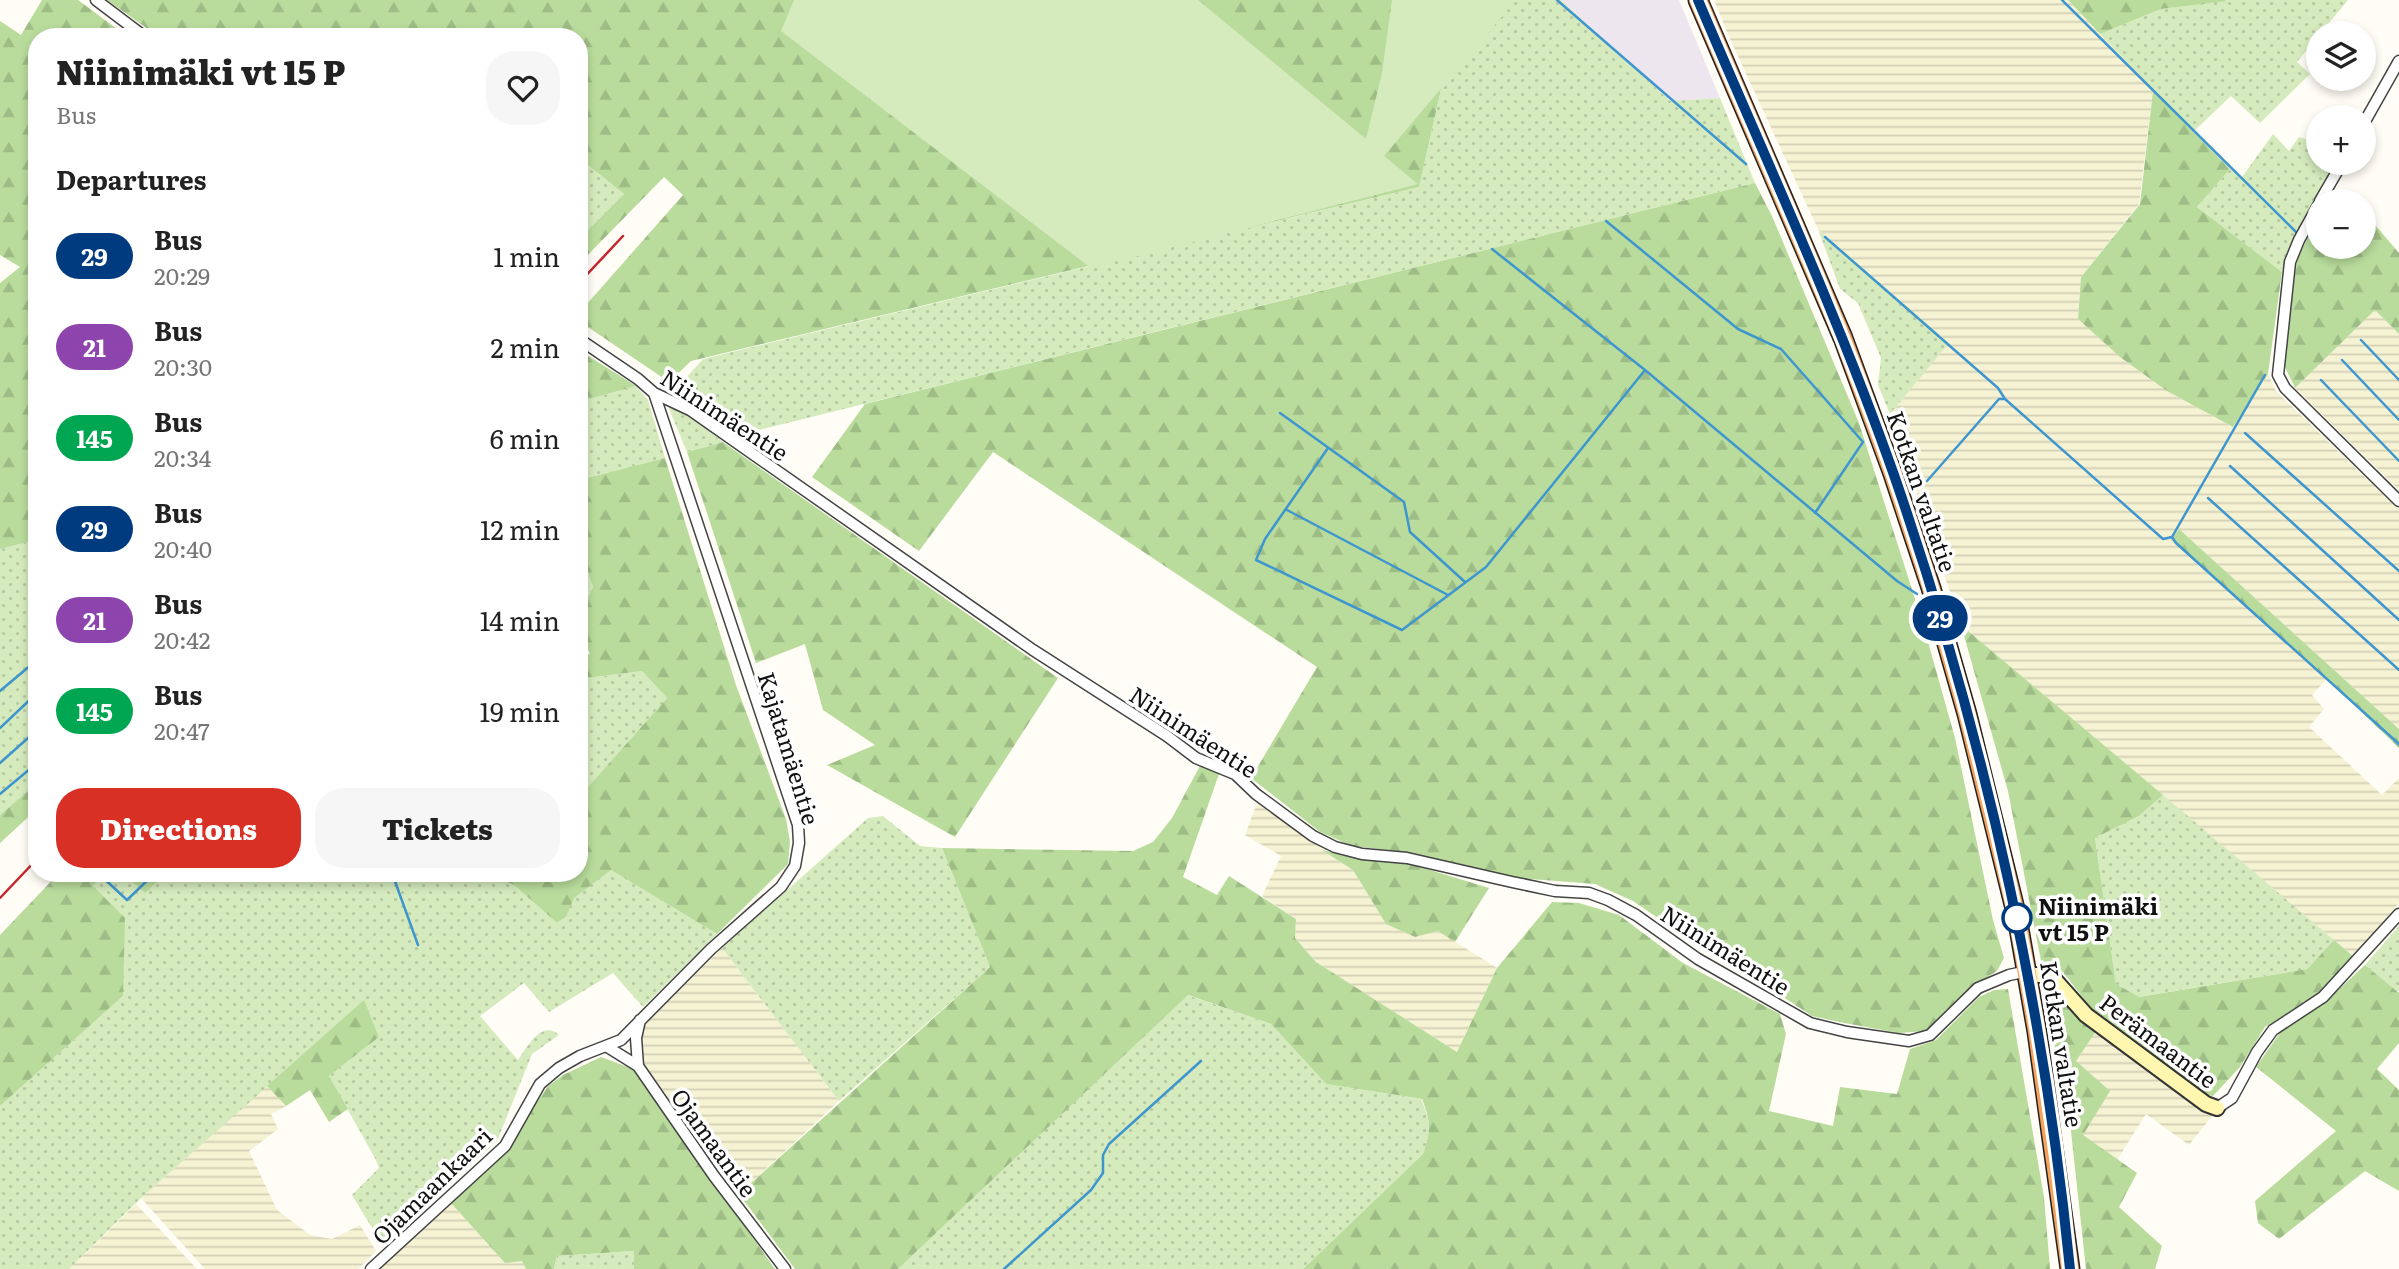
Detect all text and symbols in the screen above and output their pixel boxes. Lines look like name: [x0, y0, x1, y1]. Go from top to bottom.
map controls: [2306, 21, 2376, 259]
button: layers: [2306, 21, 2376, 91]
text: Niinimäki vt 15 P: [56, 46, 345, 95]
button: heart: [486, 51, 560, 125]
text: Bus: [56, 97, 96, 131]
button: +: [2306, 105, 2376, 175]
text: Departures: [56, 159, 207, 198]
button: −: [2306, 189, 2376, 259]
text: Bus: [154, 219, 202, 258]
text: 1 min: [493, 236, 560, 275]
text: 29: [81, 238, 108, 273]
text: 20:29: [154, 258, 210, 292]
text: Bus: [154, 310, 202, 349]
text: 2 min: [491, 327, 560, 366]
text: 21: [83, 329, 106, 364]
text: 20:30: [154, 349, 212, 383]
street label: Niinimäentie: [654, 360, 796, 468]
text: Bus: [154, 401, 202, 440]
street label: Kotkan valtatie: [1880, 406, 1966, 576]
text: 6 min: [490, 418, 560, 457]
text: 145: [76, 420, 113, 455]
text: 20:34: [154, 440, 211, 474]
text: Bus: [154, 492, 202, 531]
text: 12 min: [480, 509, 560, 548]
text: 29: [81, 511, 108, 546]
text: 20:40: [154, 531, 212, 565]
text: Bus: [154, 583, 202, 622]
line badge: 29: [1909, 595, 1972, 641]
text: 14 min: [480, 600, 560, 639]
text: 29: [1927, 600, 1953, 635]
text: 21: [83, 602, 106, 637]
text: 20:42: [154, 622, 211, 656]
street label: Kajatamäentie: [751, 667, 829, 829]
text: Bus: [154, 674, 202, 713]
street label: Niinimäentie: [1123, 677, 1265, 785]
text: 19 min: [480, 691, 560, 730]
text: 145: [76, 693, 113, 728]
text: 20:47: [154, 713, 210, 747]
button: Directions: [56, 788, 301, 868]
button: Tickets: [315, 788, 560, 868]
place label: Niinimäki vt 15 P: [2038, 888, 2158, 948]
street label: Niinimäentie: [1655, 896, 1797, 1002]
marker: Niinimäki vt 15 P: [2002, 903, 2032, 933]
street label: Kotkan valtatie: [2033, 958, 2093, 1130]
street label: Perämaantie: [2093, 985, 2225, 1095]
street label: Ojamaantie: [664, 1081, 766, 1203]
street label: Ojamaankaari: [363, 1118, 499, 1251]

